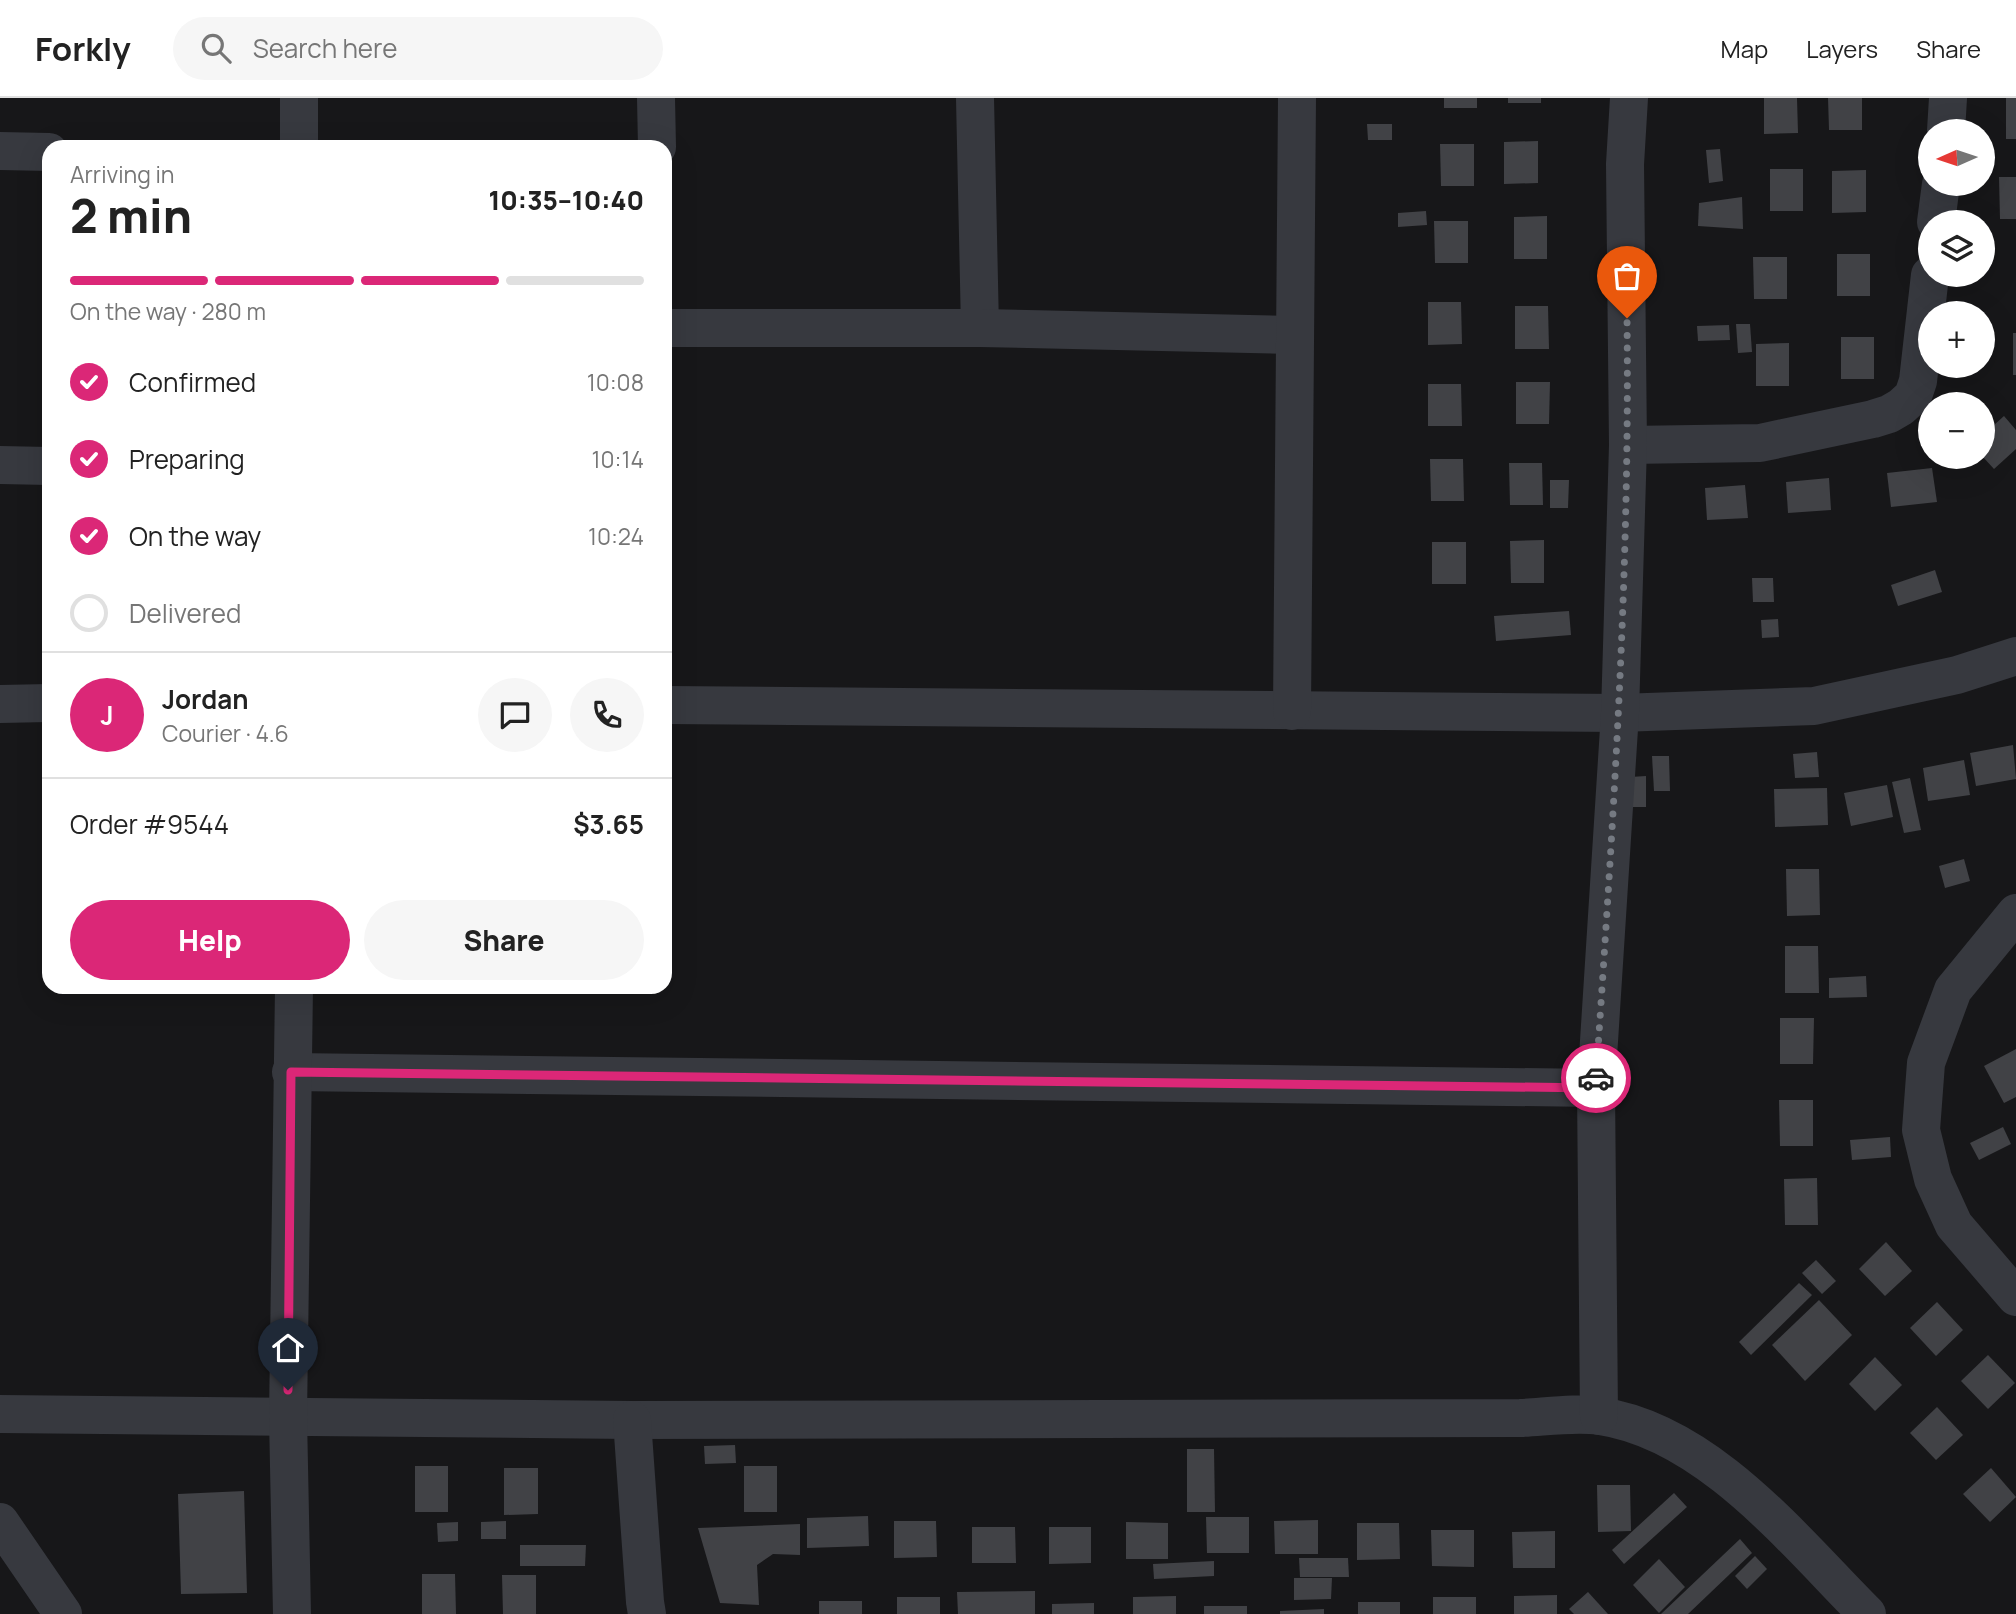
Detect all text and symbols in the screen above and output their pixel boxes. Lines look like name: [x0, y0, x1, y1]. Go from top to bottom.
search box: [173, 17, 663, 80]
text: Forkly: [35, 26, 131, 71]
icon: search: [197, 29, 235, 67]
text: Search here: [253, 30, 397, 66]
text: Map: [1721, 32, 1768, 65]
text: Layers: [1806, 32, 1878, 65]
text: Share: [1916, 32, 1981, 65]
north arrow: [1918, 119, 1995, 196]
map controls: [1918, 119, 1995, 469]
text: Arriving in: [70, 158, 175, 190]
text: 10:35–10:40: [489, 182, 644, 218]
text: 2 min: [70, 184, 192, 247]
button: layers: [1918, 210, 1995, 287]
pin: [1597, 246, 1657, 318]
icon: bag: [1608, 257, 1646, 295]
text: On the way · 280 m: [70, 295, 266, 327]
button: +: [1918, 301, 1995, 378]
icon: check: [70, 363, 108, 401]
text: Confirmed: [129, 364, 256, 400]
text: 10:08: [587, 366, 644, 398]
button: −: [1918, 392, 1995, 469]
icon: check: [70, 440, 108, 478]
text: Preparing: [129, 441, 245, 477]
text: 10:14: [592, 443, 644, 475]
icon: check: [70, 517, 108, 555]
text: On the way: [129, 518, 261, 554]
text: 10:24: [588, 520, 644, 552]
text: Delivered: [129, 595, 241, 631]
button: chat: [478, 678, 552, 752]
button: phone: [570, 678, 644, 752]
text: Jordan: [162, 681, 248, 717]
text: J: [100, 697, 114, 733]
text: Courier · 4.6: [162, 717, 289, 749]
text: Order #9544: [70, 806, 229, 842]
text: $3.65: [573, 806, 644, 842]
button: Help: [70, 900, 350, 980]
button: Share: [364, 900, 644, 980]
courier: [1561, 1043, 1631, 1113]
icon: car: [1577, 1059, 1615, 1097]
pin: [258, 1318, 318, 1390]
icon: home: [269, 1329, 307, 1367]

